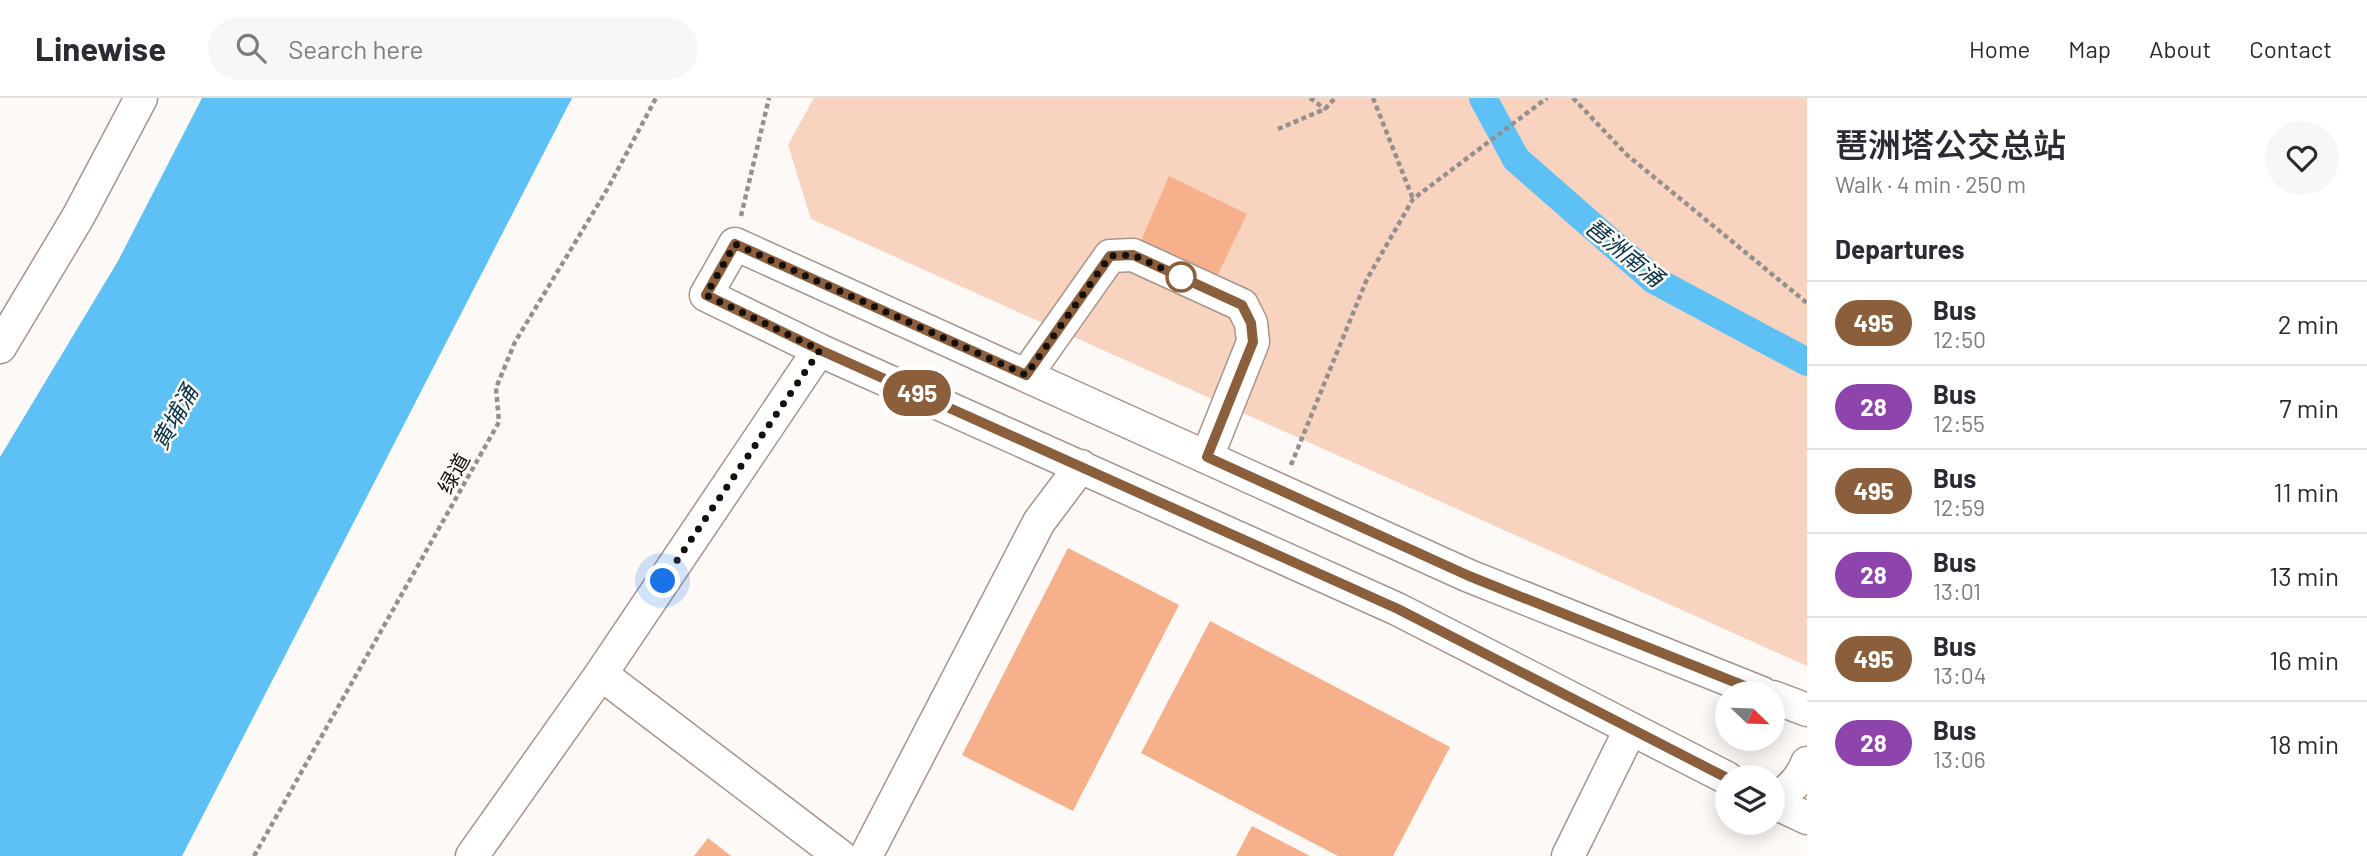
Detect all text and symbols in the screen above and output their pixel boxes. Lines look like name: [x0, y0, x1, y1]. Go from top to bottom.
search box: [208, 17, 698, 80]
text: Linewise: [35, 28, 166, 68]
icon: search: [232, 29, 270, 67]
text: Search here: [288, 33, 423, 64]
text: Home: [1969, 34, 2030, 63]
text: Map: [2068, 34, 2111, 63]
text: About: [2149, 34, 2211, 63]
text: Contact: [2249, 34, 2332, 63]
button: heart: [2265, 121, 2339, 195]
text: 琶洲塔公交总站: [1835, 124, 2066, 164]
text: Walk · 4 min · 250 m: [1835, 170, 2026, 198]
water label: 琶洲南涌: [1580, 212, 1672, 294]
text: Departures: [1835, 233, 1965, 264]
unlabelled marker: [1166, 262, 1196, 292]
text: Bus: [1933, 294, 1976, 325]
text: 495: [1853, 308, 1894, 337]
text: 2 min: [2278, 308, 2339, 339]
text: 12:50: [1933, 325, 1986, 353]
line badge: 495: [877, 370, 957, 416]
water label: 黄埔涌: [145, 377, 204, 454]
text: 495: [897, 378, 937, 407]
text: Bus: [1933, 378, 1976, 409]
text: 28: [1860, 392, 1887, 421]
text: 7 min: [2279, 392, 2339, 423]
text: 12:55: [1933, 409, 1985, 437]
street label: 绿道: [432, 449, 474, 497]
text: Bus: [1933, 462, 1976, 493]
text: 495: [1853, 476, 1894, 505]
text: 11 min: [2273, 476, 2339, 507]
text: 12:59: [1933, 493, 1985, 521]
text: Bus: [1933, 546, 1976, 577]
text: 28: [1860, 560, 1887, 589]
text: 13 min: [2269, 560, 2339, 591]
your location: [645, 563, 680, 598]
text: 13:01: [1933, 577, 1981, 605]
text: Bus: [1933, 630, 1976, 661]
text: 495: [1853, 644, 1894, 673]
text: 16 min: [2269, 644, 2339, 675]
text: 13:04: [1933, 661, 1986, 689]
north arrow: [1715, 681, 1785, 751]
map controls: [1715, 681, 1785, 835]
text: Bus: [1933, 714, 1976, 745]
text: 28: [1860, 728, 1887, 757]
text: 18 min: [2269, 728, 2339, 759]
text: 13:06: [1933, 745, 1986, 773]
button: layers: [1715, 765, 1785, 835]

